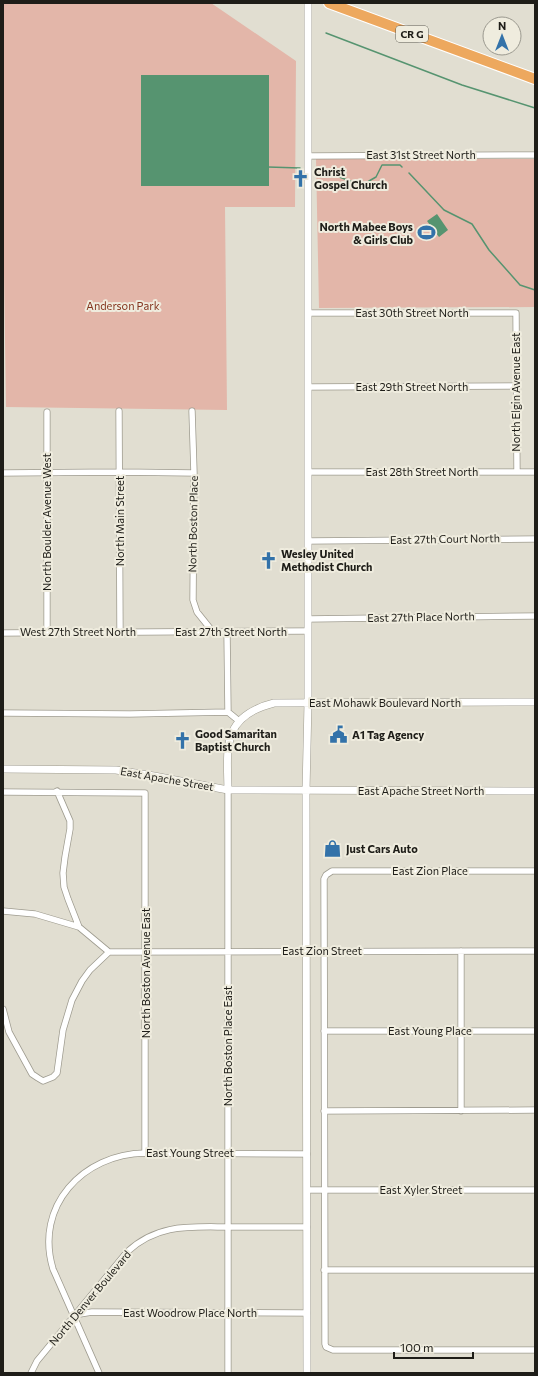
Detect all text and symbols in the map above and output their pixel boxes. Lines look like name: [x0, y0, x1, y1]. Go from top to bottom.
north arrow: [482, 16, 522, 56]
text: N: [498, 19, 506, 32]
road number: CR G: [396, 26, 428, 42]
street label: East 31st Street North: [366, 148, 476, 161]
place label: Christ Gospel Church: [314, 165, 387, 191]
church icon: Christ Gospel Church: [291, 168, 311, 188]
place label: North Mabee Boys & Girls Club: [319, 220, 413, 246]
sports icon: North Mabee Boys & Girls Club: [416, 223, 436, 243]
park label: Anderson Park: [86, 299, 160, 312]
street label: East 30th Street North: [355, 306, 469, 319]
street label: North Elgin Avenue East: [509, 332, 522, 452]
street label: East 29th Street North: [356, 380, 468, 393]
street label: North Boulder Avenue West: [40, 453, 53, 591]
street label: East 28th Street North: [366, 465, 478, 478]
street label: North Main Street: [113, 475, 126, 566]
street label: North Boston Place: [185, 475, 200, 573]
street label: East 27th Court North: [390, 531, 500, 546]
place label: Wesley United Methodist Church: [281, 547, 372, 573]
church icon: Wesley United Methodist Church: [258, 550, 278, 570]
street label: East 27th Place North: [367, 609, 475, 624]
street label: West 27th Street North: [20, 625, 136, 638]
street label: East 27th Street North: [175, 625, 287, 638]
street label: East Mohawk Boulevard North: [309, 696, 461, 709]
public building icon: A1 Tag Agency: [329, 725, 349, 745]
place label: Good Samaritan Baptist Church: [195, 727, 277, 753]
place label: A1 Tag Agency: [352, 728, 424, 741]
church icon: Good Samaritan Baptist Church: [172, 730, 192, 750]
street label: East Apache Street: [119, 764, 215, 793]
street label: East Apache Street North: [358, 784, 484, 797]
shop icon: Just Cars Auto: [323, 839, 343, 859]
place label: Just Cars Auto: [346, 842, 418, 856]
street label: East Zion Place: [392, 864, 468, 877]
street label: North Boston Avenue East: [139, 907, 152, 1038]
street label: East Zion Street: [282, 944, 363, 957]
street label: North Boston Place East: [221, 985, 234, 1106]
street label: East Young Place: [388, 1024, 472, 1037]
street label: East Young Street: [146, 1146, 235, 1159]
street label: East Xyler Street: [380, 1183, 463, 1196]
street label: North Denver Boulevard: [46, 1247, 133, 1348]
street label: East Woodrow Place North: [123, 1306, 257, 1319]
scale bar: [394, 1334, 473, 1360]
text: 100 m: [400, 1340, 434, 1354]

